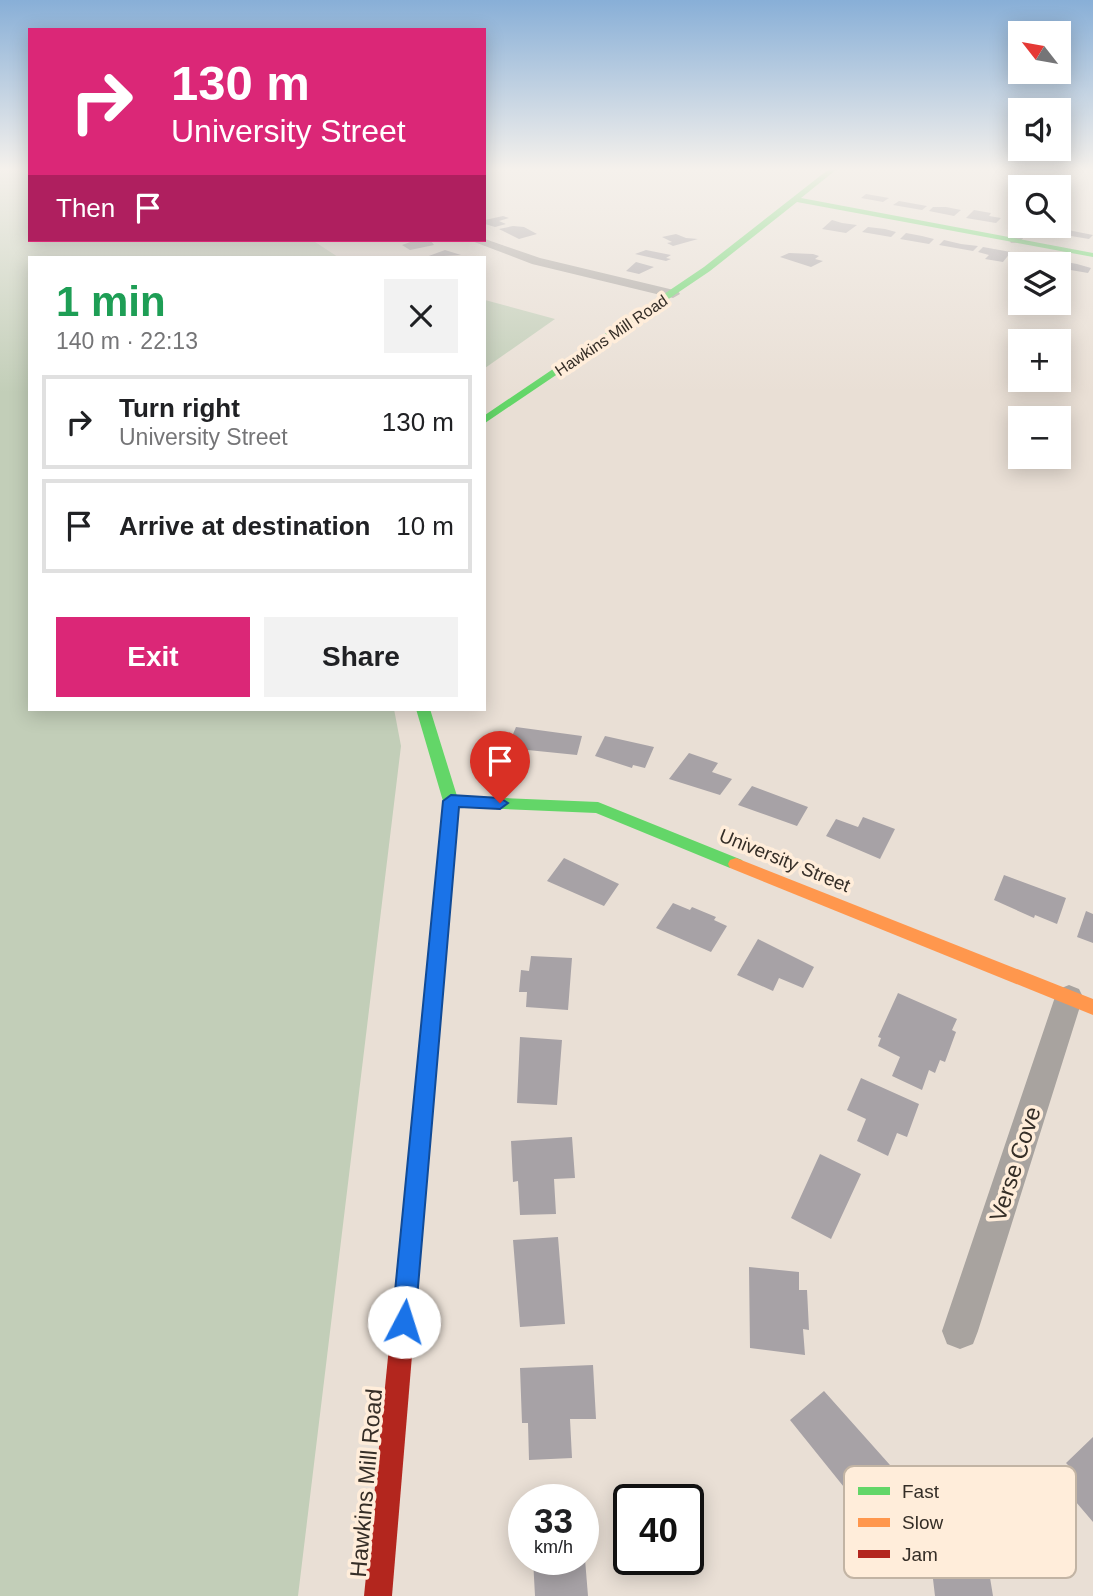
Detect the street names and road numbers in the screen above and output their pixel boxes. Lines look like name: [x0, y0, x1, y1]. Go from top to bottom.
street label: Hawkins Mill Road: [552, 292, 671, 379]
street label: University Street: [716, 825, 854, 897]
street label: Verse Cove: [984, 1103, 1046, 1225]
street label: Hawkins Mill Road: [345, 1388, 387, 1578]

